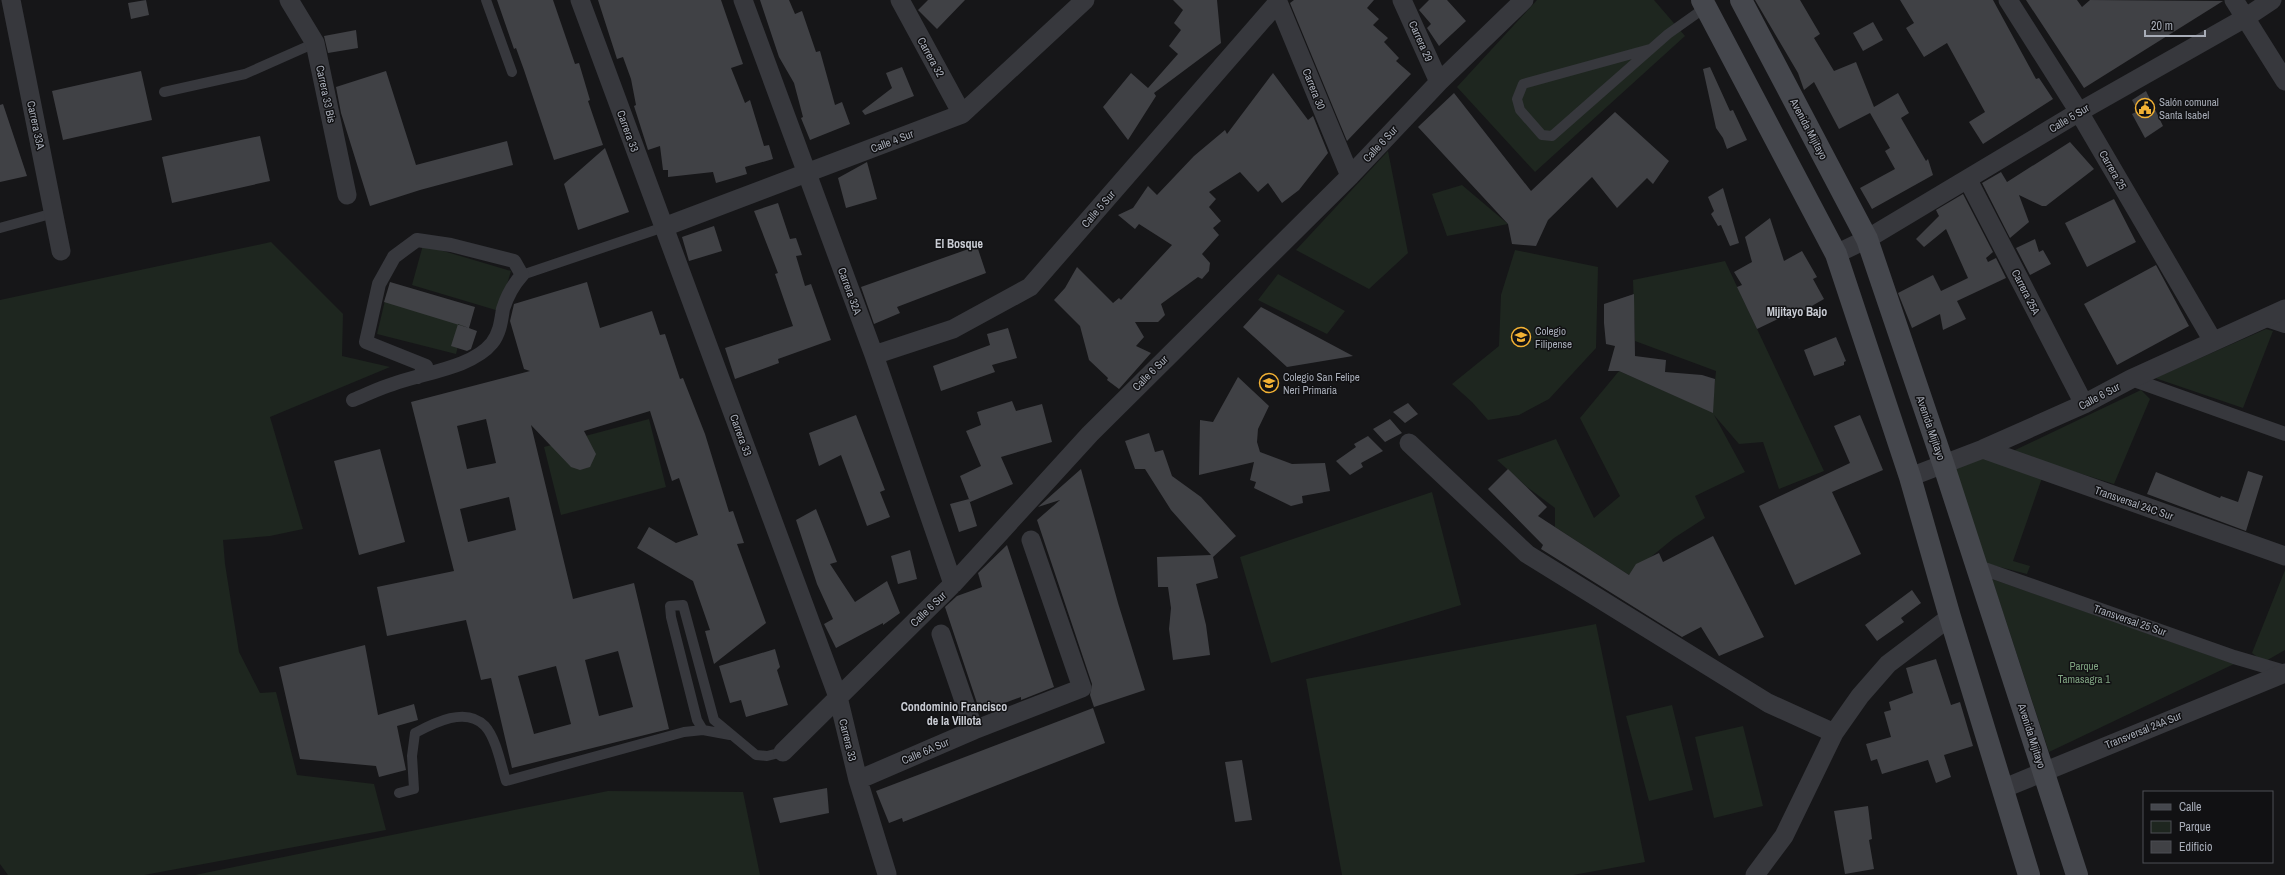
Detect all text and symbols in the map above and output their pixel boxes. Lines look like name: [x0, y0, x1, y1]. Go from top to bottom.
scale bar: [2145, 12, 2205, 38]
street label: Carrera 29: [1406, 18, 1436, 64]
text: 20 m: [2151, 18, 2173, 34]
street label: Carrera 32: [914, 35, 948, 79]
street label: Carrera 33 Bis: [313, 64, 339, 125]
street label: Carrera 30: [1299, 66, 1329, 112]
street label: Avenida Mijitayo: [1787, 95, 1831, 162]
place label: Salón comunal Santa Isabel: [2159, 95, 2219, 122]
public building icon: Salón comunal Santa Isabel: [2134, 97, 2156, 119]
street label: Carrera 33A: [24, 100, 48, 151]
street label: Calle 5 Sur: [2046, 101, 2092, 135]
street label: Carrera 33: [614, 108, 642, 154]
street label: Calle 6 Sur: [1360, 123, 1400, 165]
street label: Calle 4 Sur: [869, 126, 915, 156]
street label: Carrera 25: [2096, 148, 2130, 192]
street label: Calle 5 Sur: [1078, 188, 1118, 230]
district label: El Bosque: [935, 236, 984, 252]
street label: Carrera 32A: [835, 266, 865, 317]
street label: Carrera 25A: [2009, 267, 2044, 318]
district label: Mijitayo Bajo: [1767, 304, 1827, 320]
place label: Colegio Filipense: [1535, 324, 1572, 351]
school or university icon: Colegio Filipense: [1510, 326, 1532, 348]
street label: Calle 6 Sur: [1129, 352, 1171, 394]
place label: Colegio San Felipe Neri Primaria: [1283, 370, 1360, 397]
school or university icon: Colegio San Felipe Neri Primaria: [1258, 372, 1280, 394]
street label: Calle 6 Sur: [2076, 379, 2122, 413]
street label: Avenida Mijitayo: [1913, 393, 1949, 462]
street label: Carrera 33: [727, 412, 755, 458]
street label: Transversal 24C Sur: [2093, 483, 2175, 523]
street label: Calle 6 Sur: [907, 588, 949, 630]
street label: Transversal 25 Sur: [2092, 601, 2168, 639]
park label: Parque Tamasagra 1: [2058, 659, 2110, 686]
district label: Condominio Francisco de la Villota: [901, 699, 1007, 729]
street label: Avenida Mijitayo: [2015, 701, 2049, 770]
street label: Transversal 24A Sur: [2103, 708, 2183, 752]
street label: Carrera 33: [836, 717, 860, 763]
street label: Calle 6A Sur: [899, 735, 951, 767]
legend: [2143, 791, 2273, 863]
text: Calle: [2179, 799, 2201, 815]
text: Parque: [2179, 819, 2211, 835]
text: Edificio: [2179, 839, 2212, 855]

